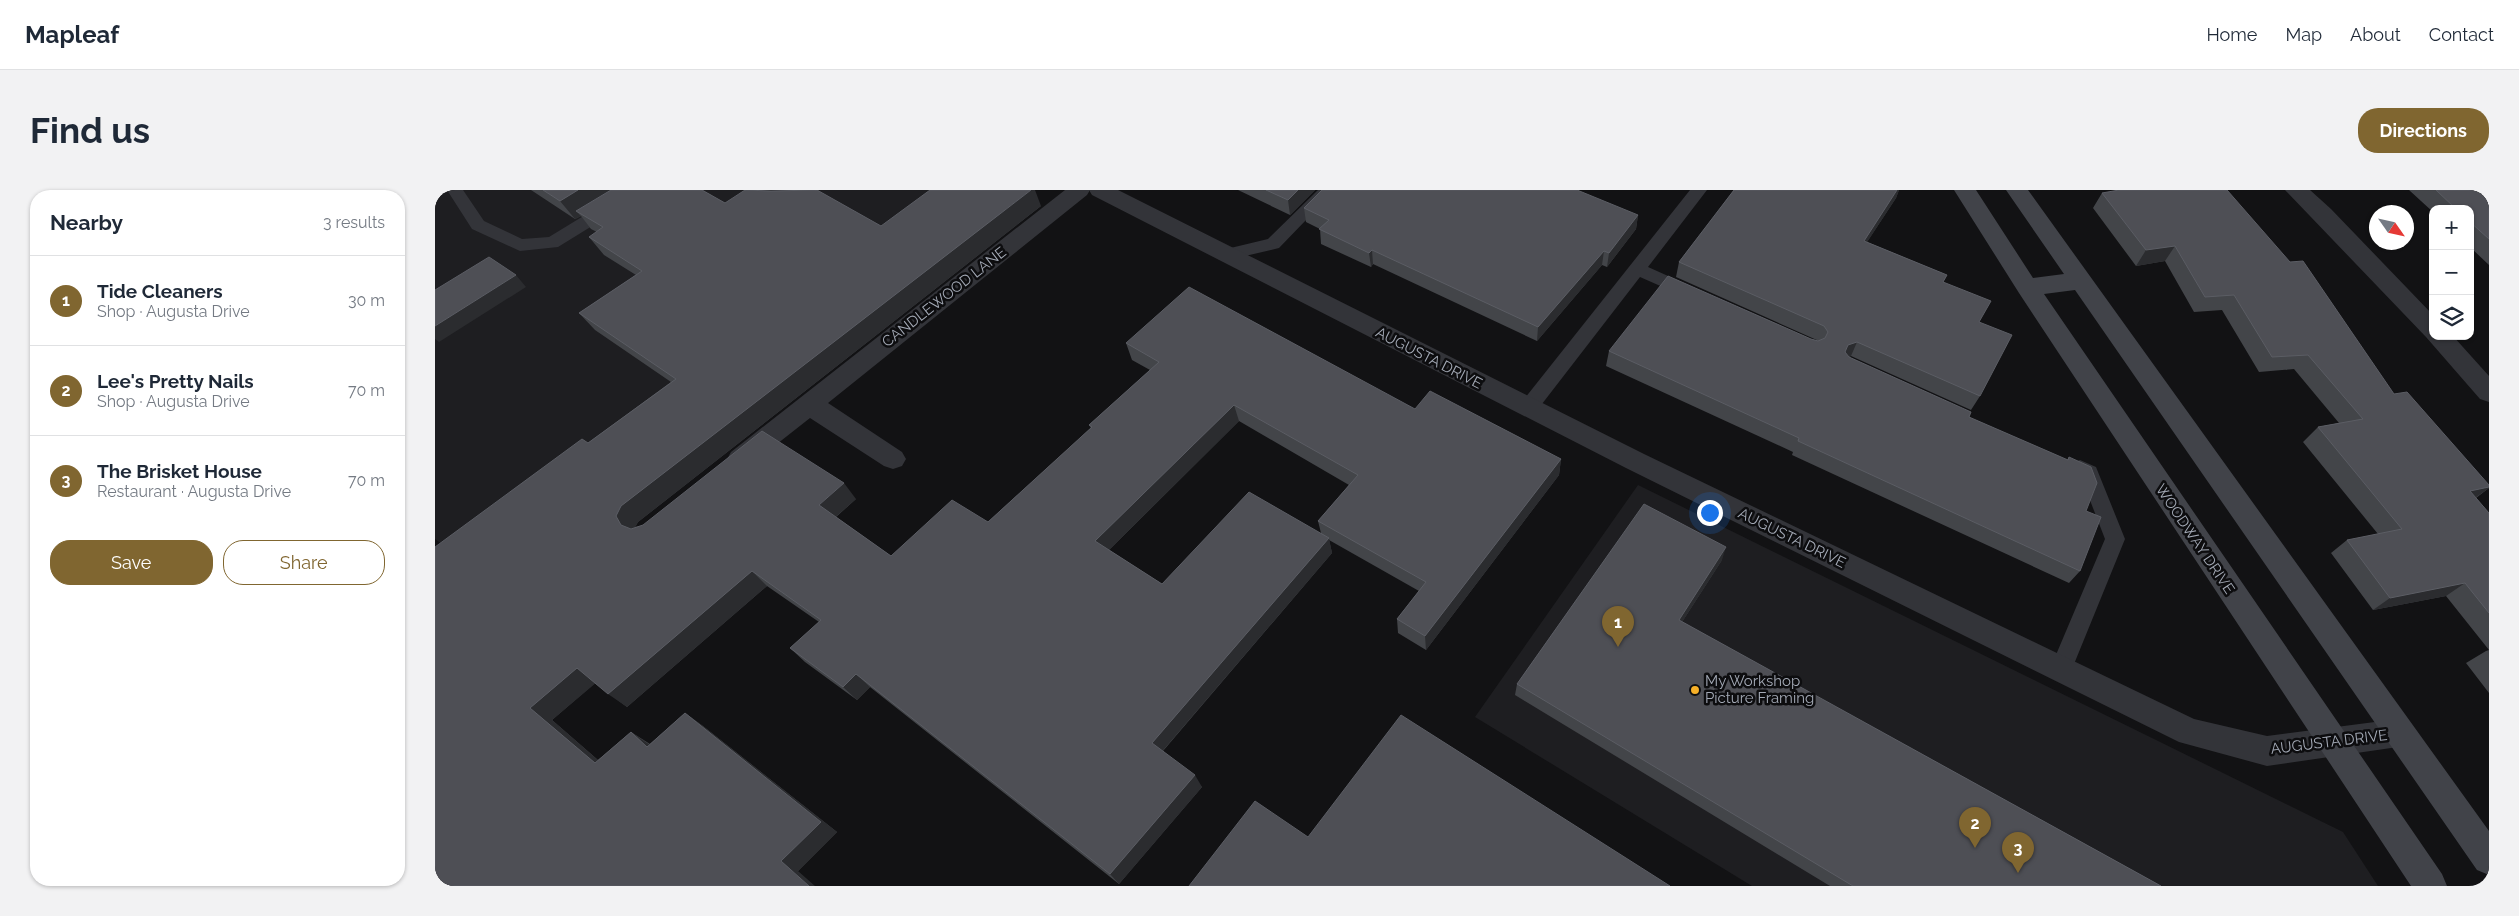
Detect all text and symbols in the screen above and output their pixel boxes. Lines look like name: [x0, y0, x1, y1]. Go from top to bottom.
text: Mapleaf: [25, 20, 119, 49]
text: Home: [2206, 24, 2257, 45]
text: Map: [2285, 24, 2322, 45]
text: About: [2350, 24, 2401, 45]
text: Contact: [2429, 24, 2494, 45]
button: Directions: [2358, 108, 2489, 153]
text: Find us: [30, 110, 150, 151]
north arrow: [2369, 205, 2414, 250]
map controls: [2429, 205, 2474, 340]
button: +: [2429, 205, 2474, 250]
text: Nearby: [50, 210, 123, 235]
text: 3 results: [323, 213, 385, 232]
street label: CANDLEWOOD LANE: [878, 243, 1010, 351]
button: −: [2429, 250, 2474, 295]
text: Tide Cleaners: [97, 280, 223, 302]
text: 1: [62, 291, 70, 310]
text: 30 m: [348, 291, 385, 310]
button: layers: [2429, 295, 2474, 340]
text: Shop · Augusta Drive: [97, 302, 250, 321]
street label: AUGUSTA DRIVE: [1373, 323, 1485, 393]
text: Lee's Pretty Nails: [97, 370, 254, 392]
text: 2: [61, 381, 71, 400]
text: 70 m: [348, 381, 385, 400]
text: Shop · Augusta Drive: [97, 392, 250, 411]
text: The Brisket House: [97, 460, 262, 482]
text: 3: [62, 471, 70, 490]
text: 70 m: [348, 471, 385, 490]
street label: WOODWAY DRIVE: [2152, 481, 2238, 597]
text: Restaurant · Augusta Drive: [97, 482, 291, 501]
your location: [1697, 500, 1723, 526]
street label: AUGUSTA DRIVE: [1735, 504, 1849, 572]
button: Save: [50, 540, 213, 585]
button: Share: [223, 540, 385, 585]
pin: 1: [1602, 606, 1634, 647]
place label: My Workshop Picture Framing: [1705, 672, 1814, 707]
marker: My Workshop Picture Framing: [1689, 684, 1701, 696]
street label: AUGUSTA DRIVE: [2270, 726, 2388, 758]
pin: 2: [1959, 807, 1991, 848]
pin: 3: [2002, 832, 2034, 873]

